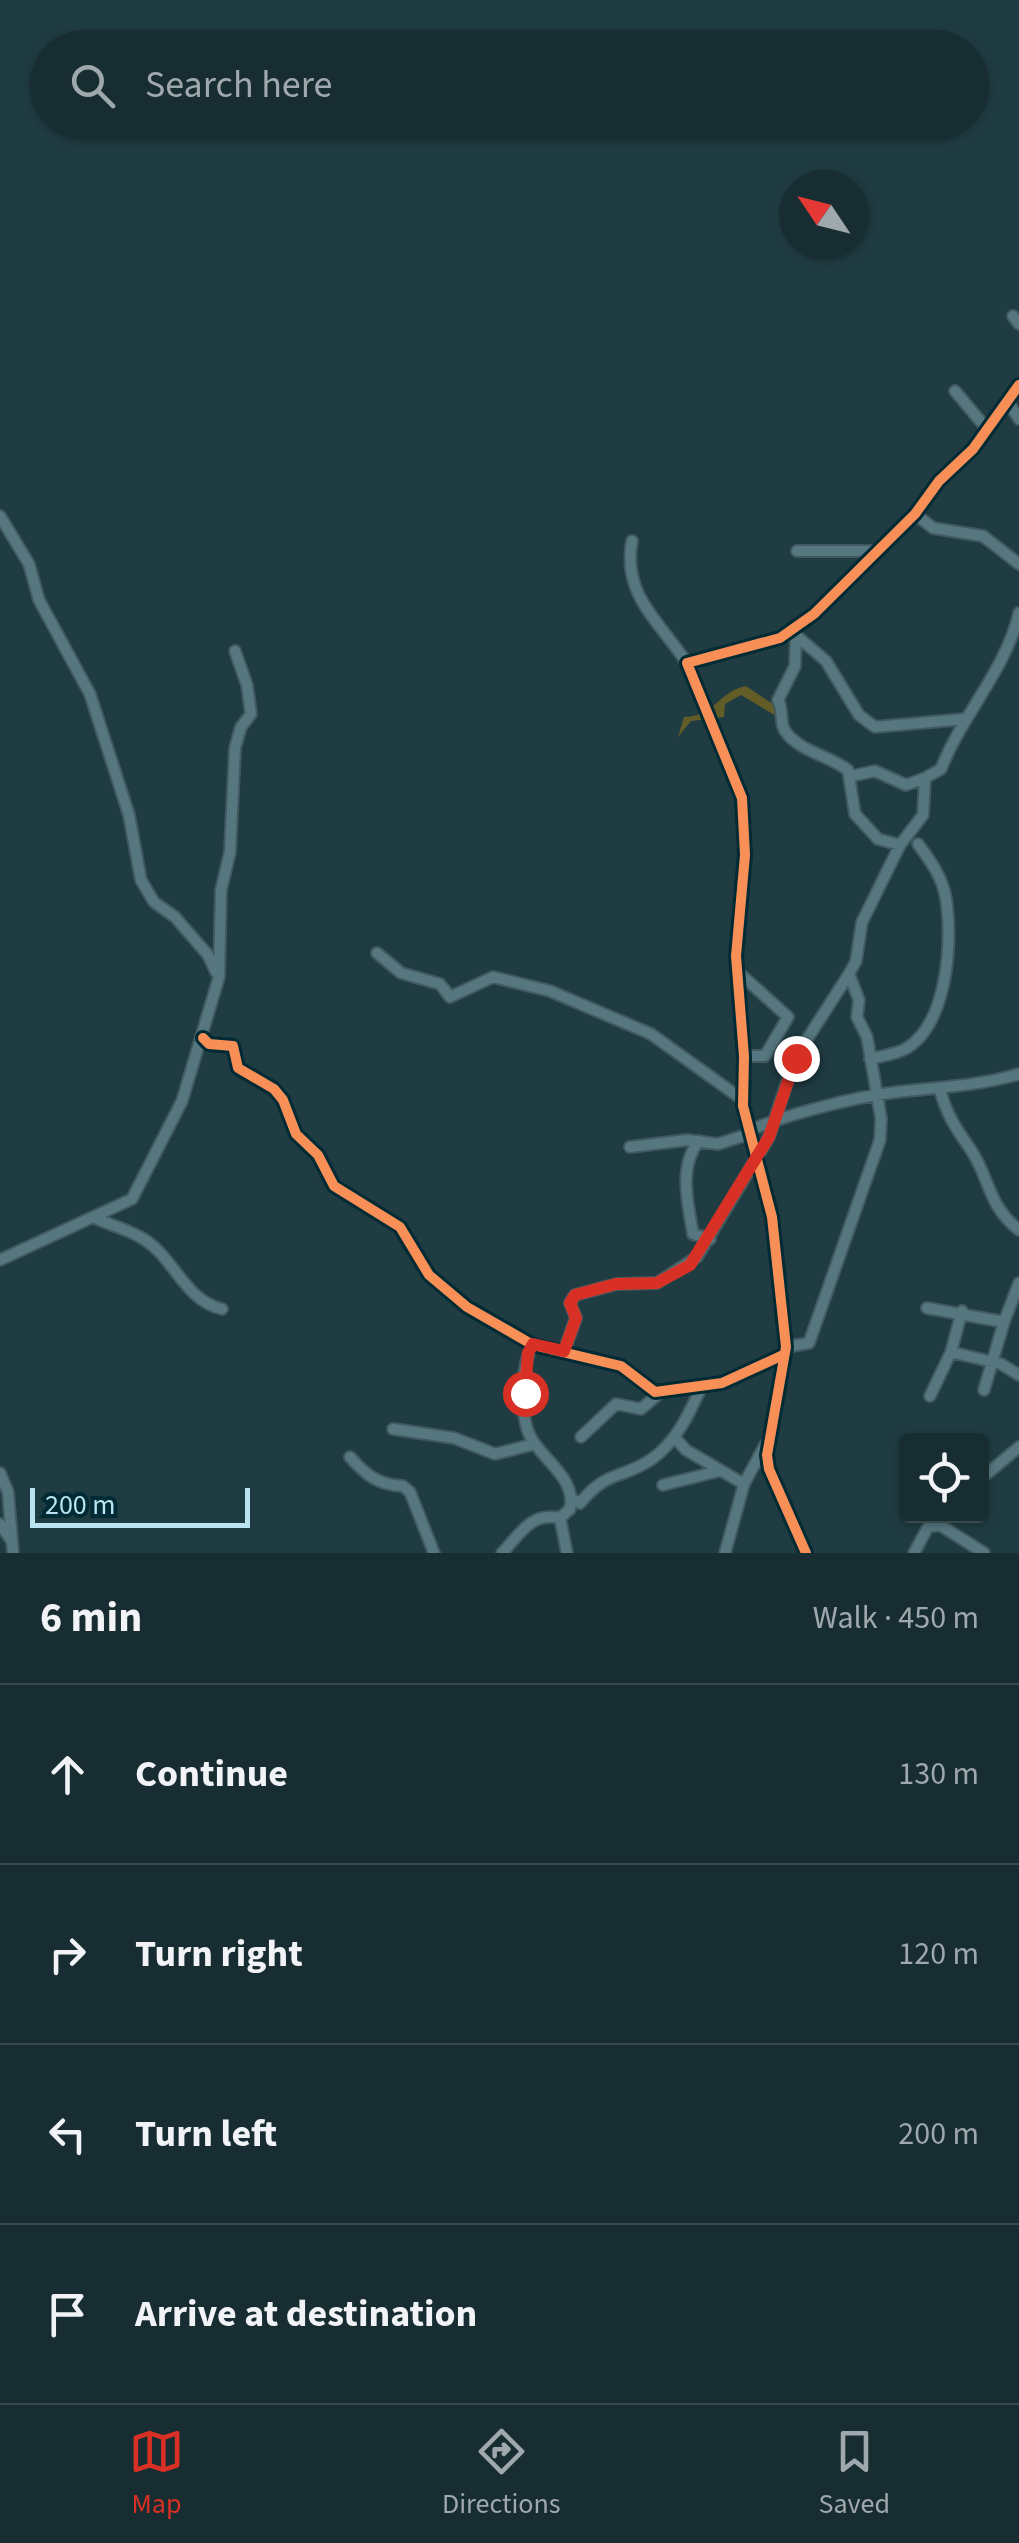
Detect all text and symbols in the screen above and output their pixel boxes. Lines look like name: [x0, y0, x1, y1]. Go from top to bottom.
search box: [30, 30, 989, 140]
icon: search: [65, 58, 120, 113]
text: Search here: [145, 58, 332, 112]
north arrow: [779, 170, 869, 260]
route end: [774, 1036, 820, 1082]
route start: [503, 1371, 549, 1417]
map controls: [899, 1433, 989, 1523]
button: locate: [899, 1433, 989, 1523]
scale bar: [30, 1483, 250, 1528]
text: 200 m: [45, 1485, 116, 1525]
text: 6 min: [40, 1588, 142, 1648]
text: Walk · 450 m: [813, 1595, 979, 1641]
icon: ahead: [40, 1747, 95, 1802]
text: Continue: [135, 1747, 288, 1801]
text: 130 m: [898, 1751, 979, 1797]
icon: right: [40, 1927, 95, 1982]
text: Turn right: [135, 1927, 303, 1981]
text: 120 m: [898, 1931, 979, 1977]
icon: left: [40, 2107, 95, 2162]
text: Turn left: [135, 2107, 277, 2161]
text: 200 m: [898, 2111, 979, 2157]
icon: arrive: [40, 2287, 95, 2342]
text: Arrive at destination: [135, 2287, 477, 2341]
tab: Map: [129, 2424, 184, 2524]
tab: Directions: [442, 2424, 561, 2524]
tab: Saved: [819, 2424, 890, 2524]

